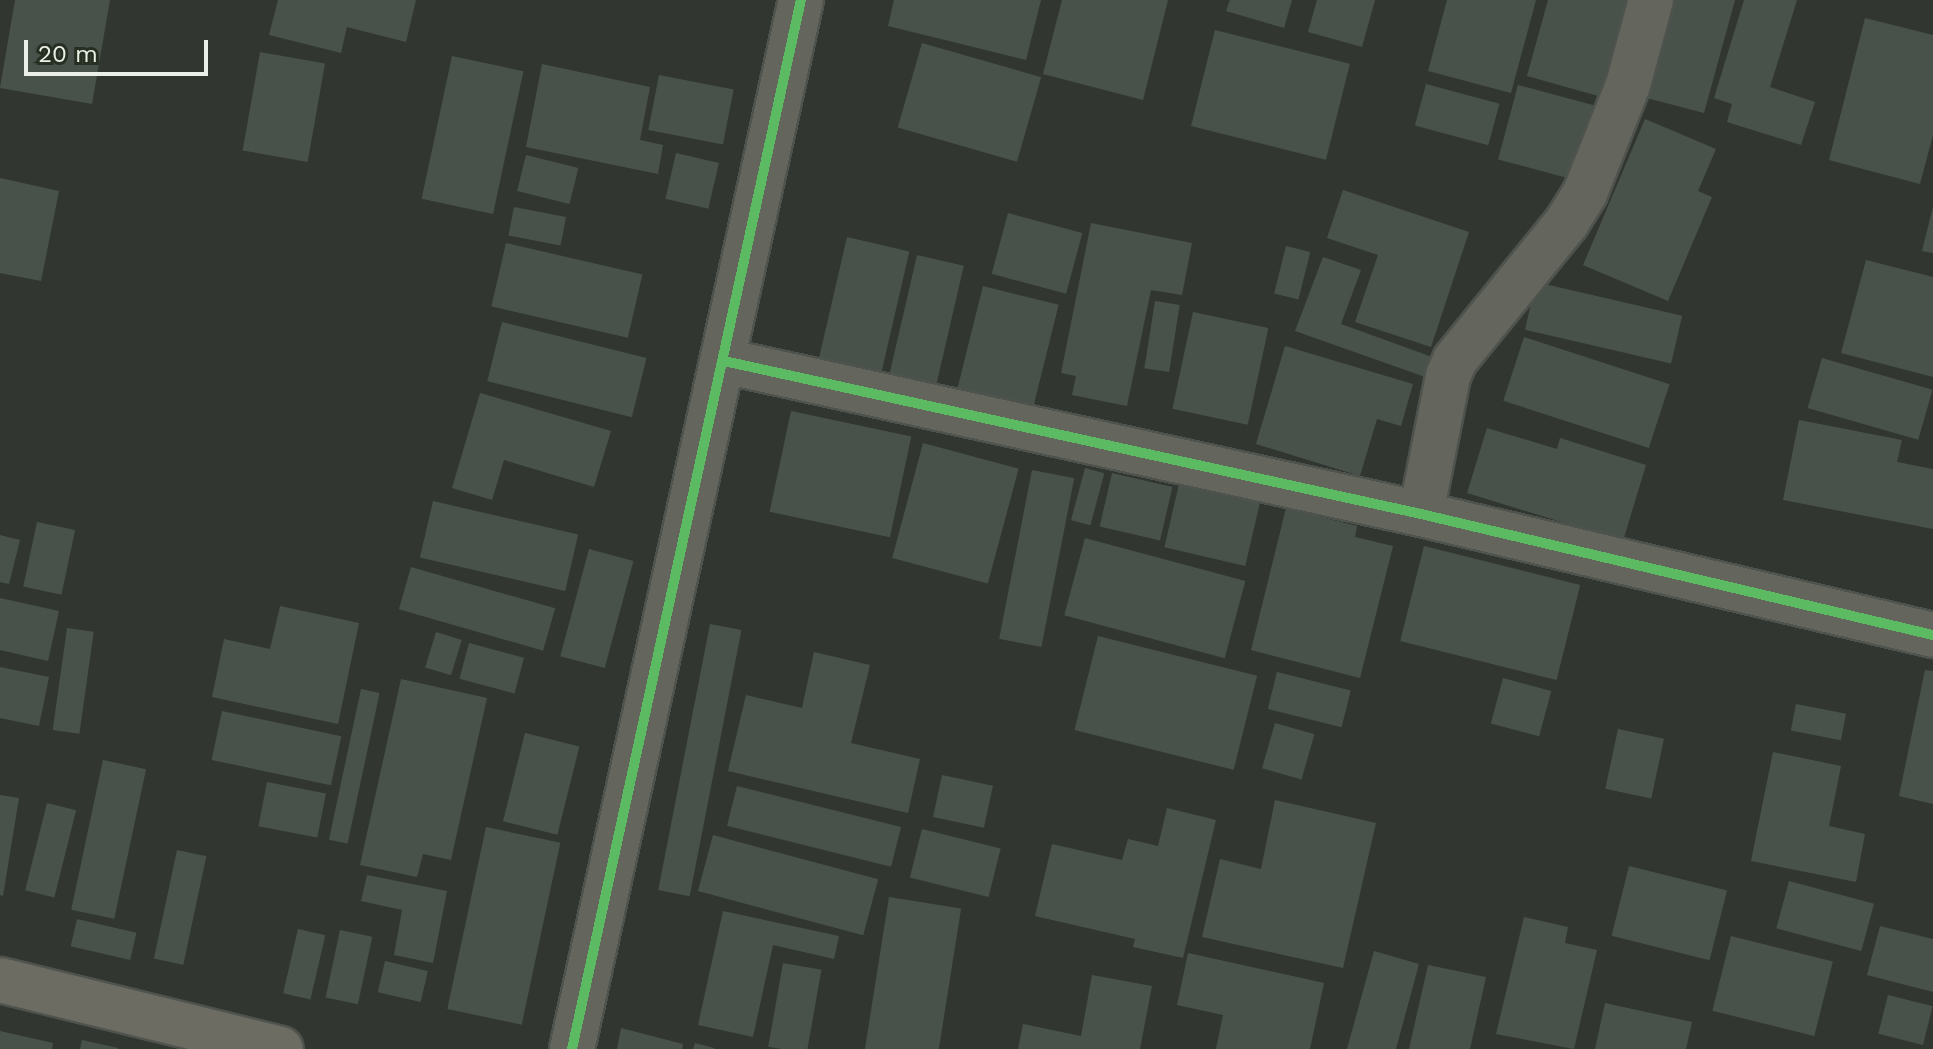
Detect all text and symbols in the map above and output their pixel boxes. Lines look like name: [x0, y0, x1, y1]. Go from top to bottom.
scale bar: [28, 24, 212, 74]
text: 20 m: [38, 40, 98, 68]

